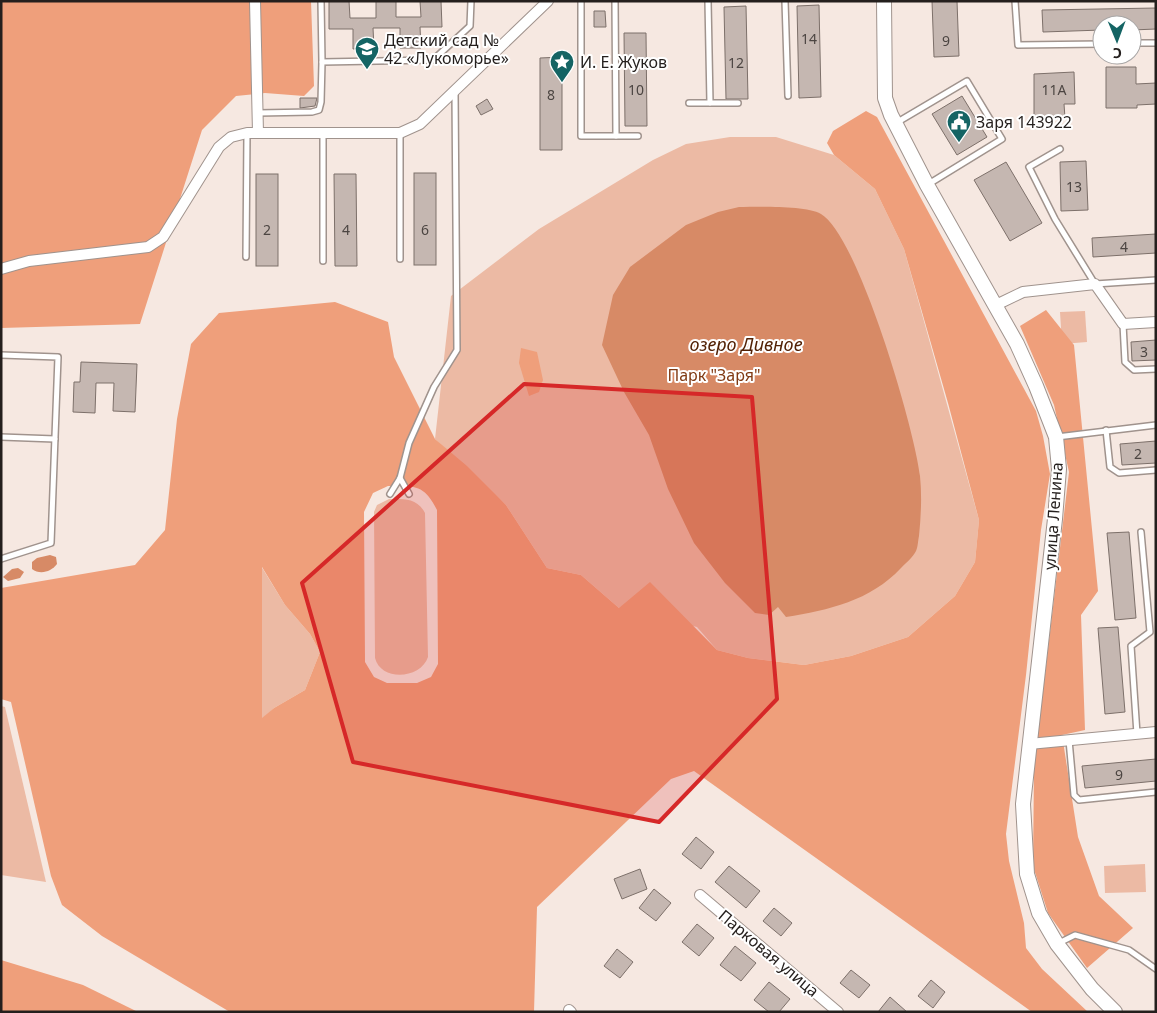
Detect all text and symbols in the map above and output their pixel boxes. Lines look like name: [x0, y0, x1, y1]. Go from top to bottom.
north arrow: [1092, 15, 1142, 65]
place label: Детский сад № 42 «Лукоморье»: [384, 29, 509, 69]
house number: 14: [801, 29, 817, 48]
house number: 9: [942, 31, 950, 50]
school or university icon: Детский сад № 42 «Лукоморье»: [354, 36, 380, 70]
text: С: [1113, 44, 1122, 63]
place icon: И. Е. Жуков: [549, 49, 575, 83]
place label: И. Е. Жуков: [580, 51, 667, 73]
house number: 12: [728, 53, 744, 72]
house number: 10: [628, 80, 644, 99]
house number: 11А: [1042, 80, 1067, 99]
house number: 8: [547, 85, 555, 104]
public building icon: Заря 143922: [946, 109, 972, 143]
place label: Заря 143922: [976, 111, 1072, 133]
house number: 13: [1066, 177, 1082, 196]
house number: 2: [263, 220, 271, 239]
house number: 4: [342, 220, 350, 239]
house number: 6: [421, 220, 429, 239]
house number: 4: [1120, 237, 1128, 256]
water label: озеро Дивное: [690, 332, 803, 356]
house number: 3: [1140, 342, 1148, 361]
park label: Парк "Заря": [668, 364, 761, 386]
house number: 2: [1134, 444, 1142, 463]
street label: улица Ленина: [1038, 461, 1068, 571]
house number: 9: [1115, 765, 1123, 784]
street label: Парковая улица: [714, 904, 824, 1002]

